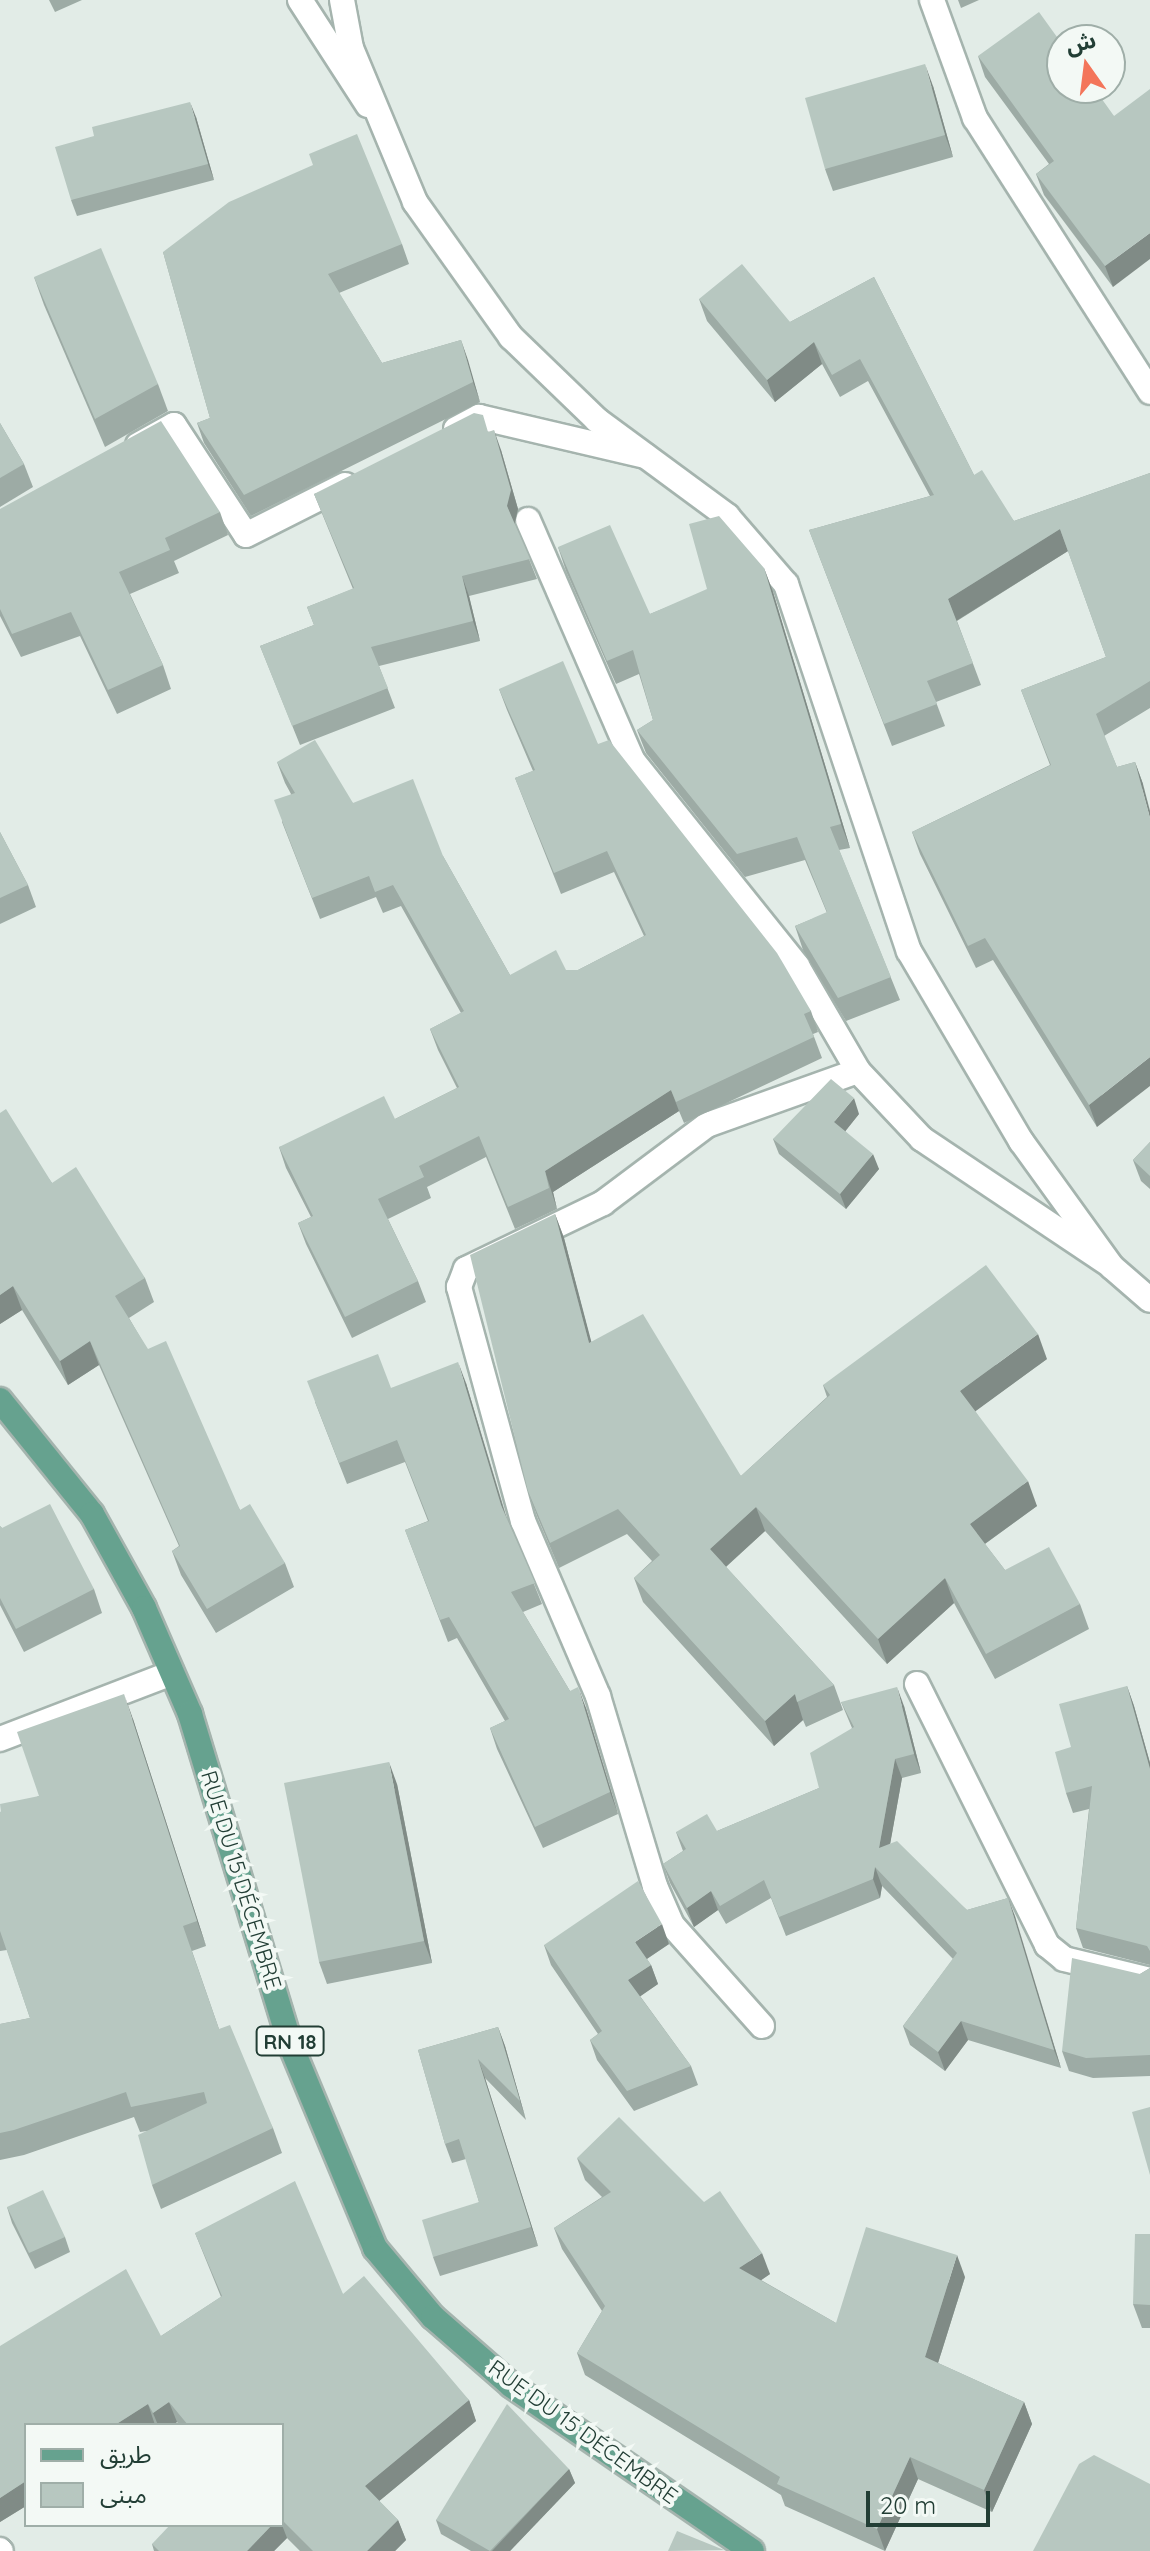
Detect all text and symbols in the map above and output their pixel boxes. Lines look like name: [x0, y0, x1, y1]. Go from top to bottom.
north arrow: [1046, 24, 1126, 104]
text: ش: [1063, 25, 1099, 60]
street label: RUE DU 15 DÉCEMBRE: [195, 1767, 287, 1993]
road number: RN 18: [254, 2025, 326, 2057]
street label: RUE DU 15 DÉCEMBRE: [483, 2354, 683, 2510]
legend: [24, 2423, 284, 2527]
text: طريق: [100, 2439, 152, 2469]
scale bar: [870, 2475, 994, 2525]
text: مبنى: [100, 2479, 147, 2509]
text: 20 m: [880, 2490, 936, 2520]

